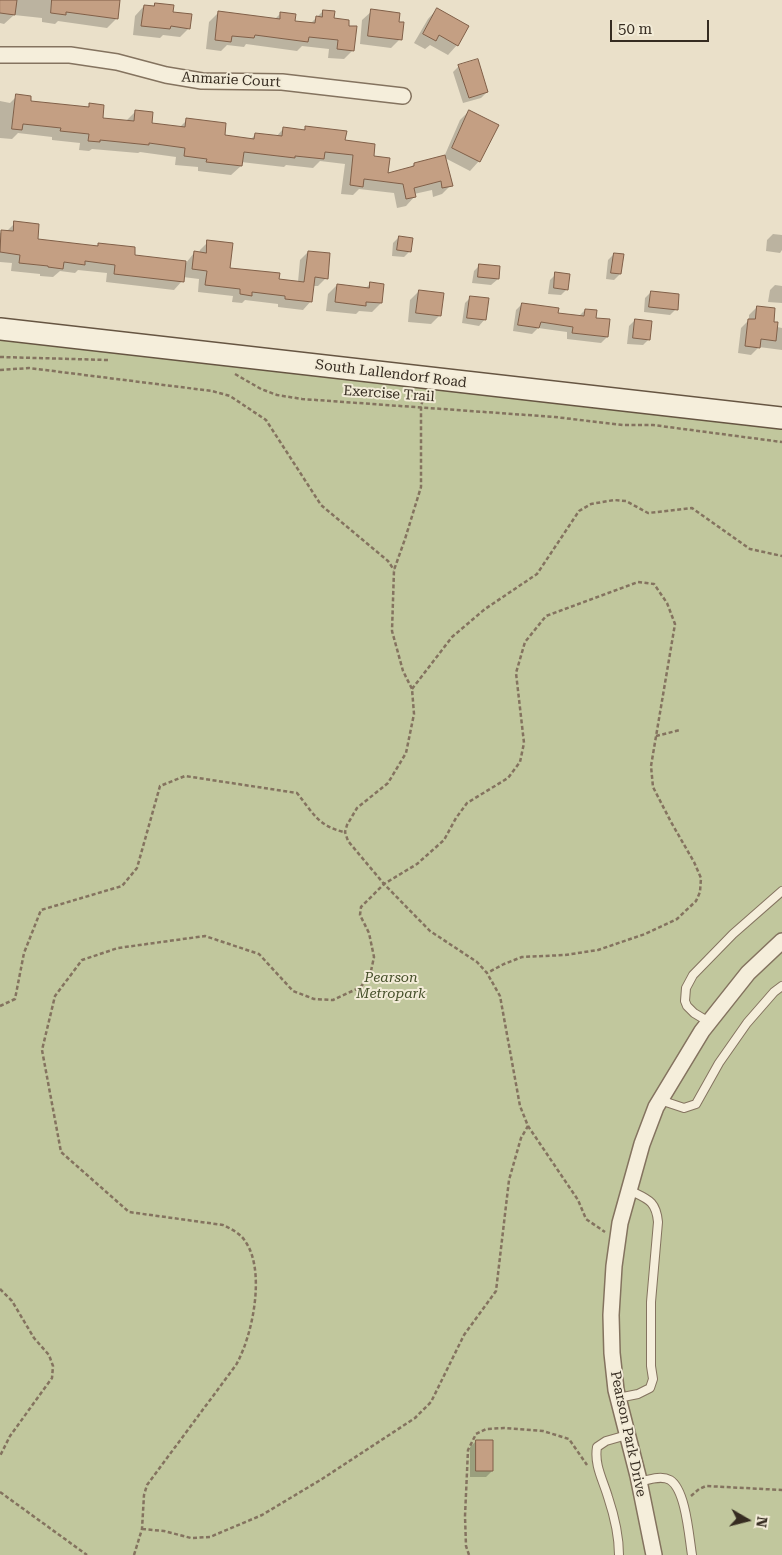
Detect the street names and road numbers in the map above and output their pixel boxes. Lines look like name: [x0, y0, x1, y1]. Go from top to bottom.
street label: Anmarie Court: [181, 69, 281, 91]
street label: South Lallendorf Road: [314, 356, 468, 392]
street label: Exercise Trail: [343, 382, 435, 406]
street label: Pearson Park Drive: [606, 1369, 650, 1499]

